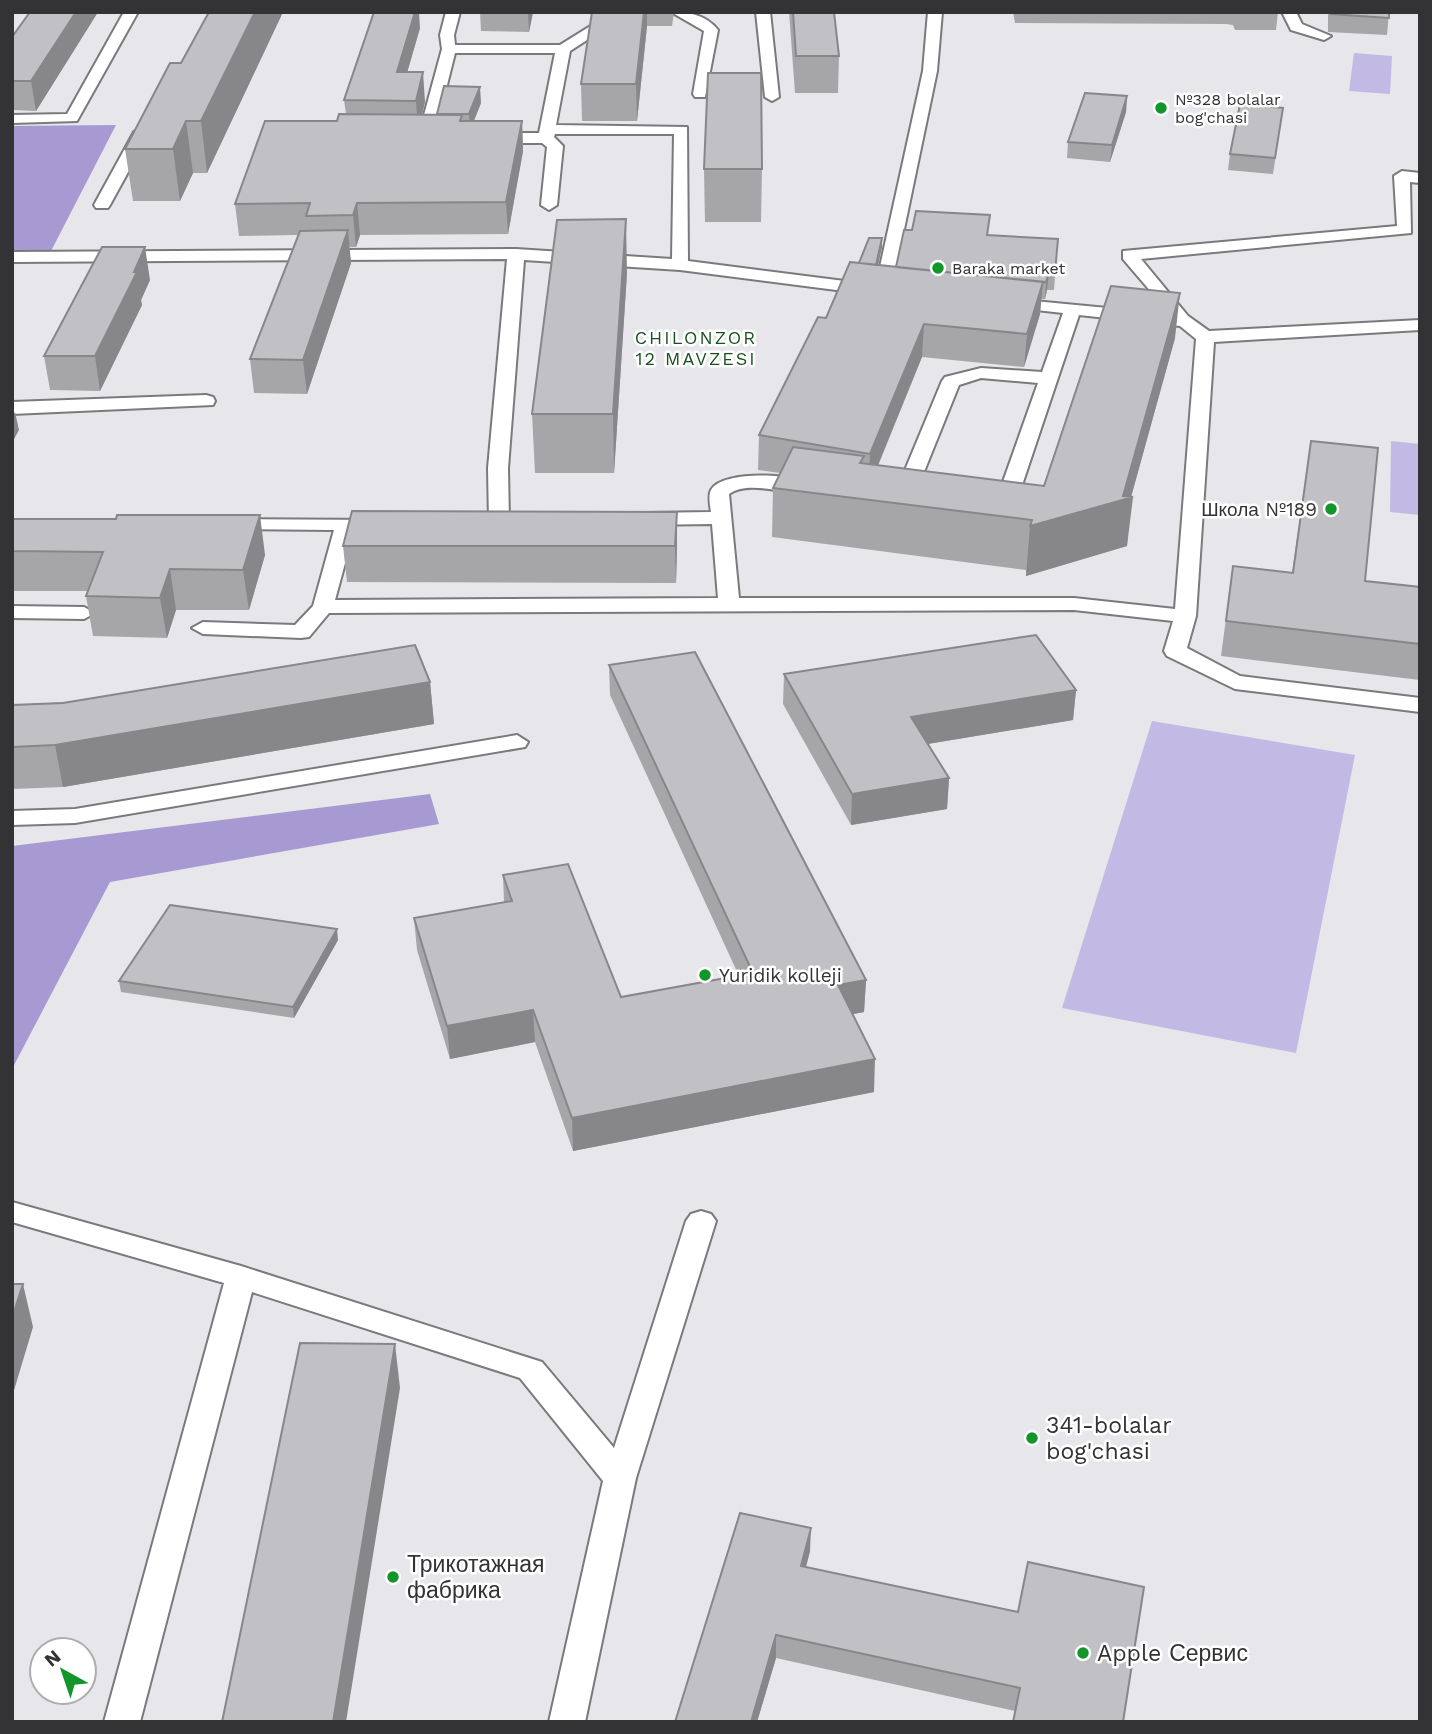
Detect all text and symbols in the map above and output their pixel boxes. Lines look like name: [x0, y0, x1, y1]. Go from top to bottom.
place label: №328 bolalar bog'chasi: [1175, 90, 1281, 127]
marker: №328 bolalar bog'chasi: [1153, 100, 1169, 116]
place label: Baraka market: [952, 259, 1066, 278]
marker: Baraka market: [930, 260, 946, 276]
district label: CHILONZOR 12 MAVZESI: [635, 327, 757, 369]
place label: Школа №189: [1201, 498, 1317, 521]
marker: Школа №189: [1323, 501, 1339, 517]
place label: Yuridik kolleji: [719, 964, 842, 987]
marker: Yuridik kolleji: [697, 967, 713, 983]
place label: 341-bolalar bog'chasi: [1046, 1412, 1172, 1465]
marker: 341-bolalar bog'chasi: [1024, 1430, 1040, 1446]
place label: Трикотажная фабрика: [407, 1551, 544, 1604]
marker: Трикотажная фабрика: [385, 1569, 401, 1585]
north arrow: [28, 1636, 98, 1706]
place label: Apple Сервис: [1097, 1640, 1248, 1667]
text: N: [40, 1645, 65, 1672]
marker: Apple Сервис: [1075, 1645, 1091, 1661]

